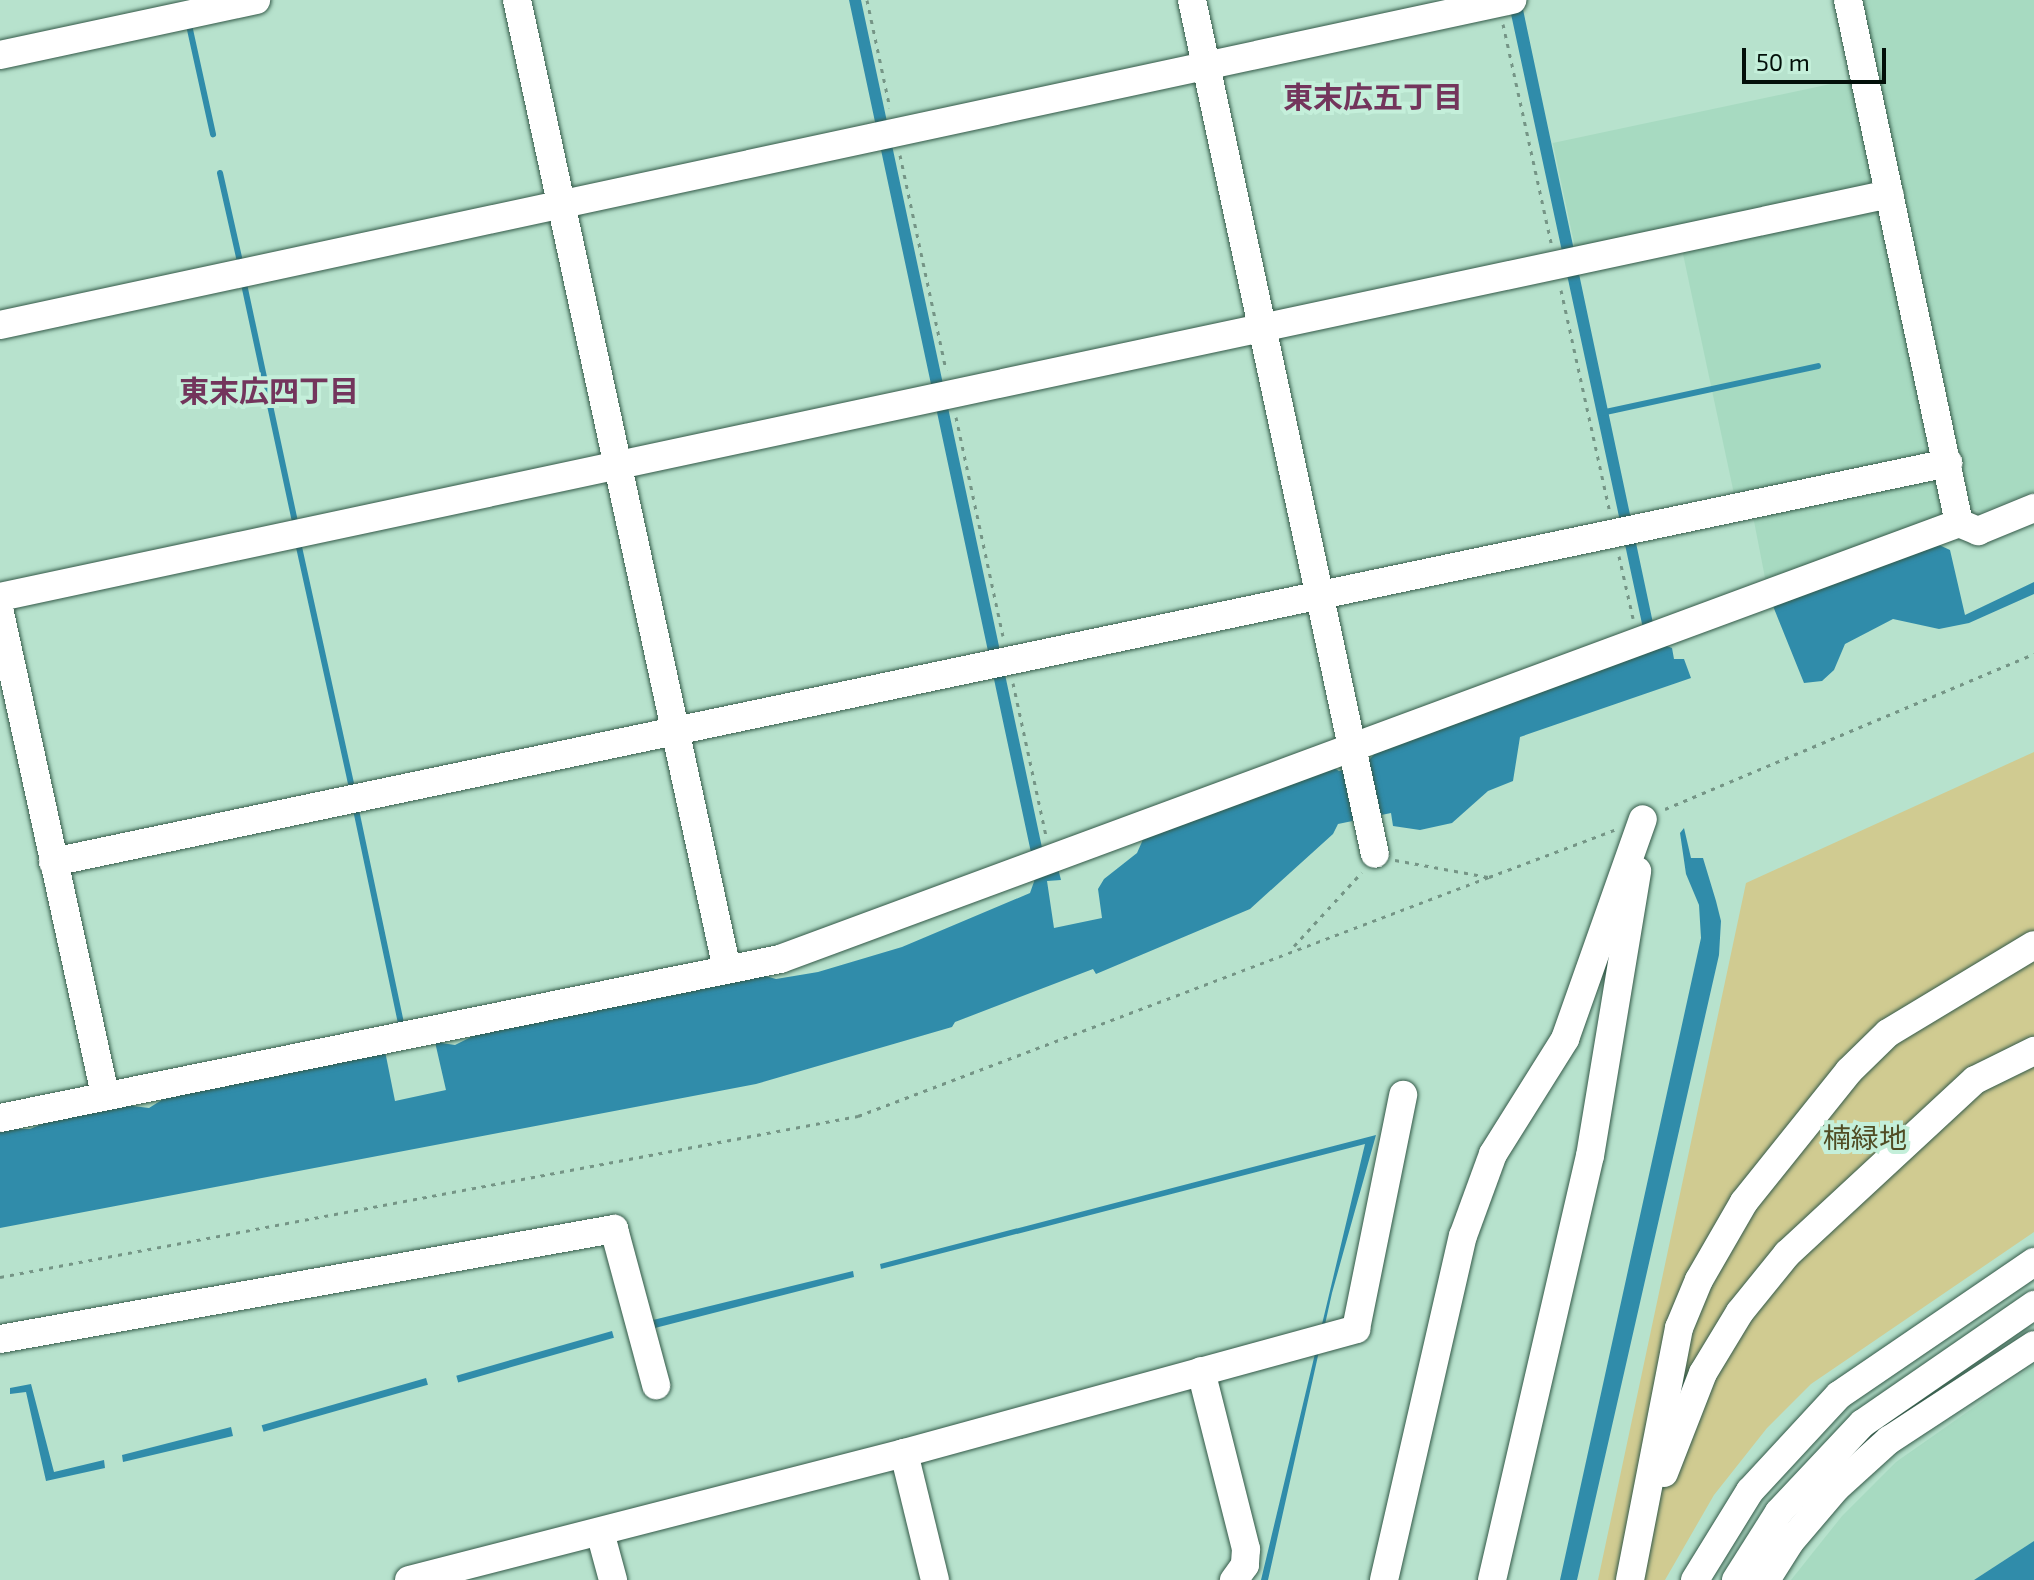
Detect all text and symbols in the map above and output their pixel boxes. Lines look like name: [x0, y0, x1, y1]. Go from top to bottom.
scale bar: [1746, 32, 1890, 82]
text: 50 m: [1756, 47, 1810, 76]
district label: 東末広五丁目: [1283, 78, 1463, 114]
district label: 東末広四丁目: [179, 372, 359, 408]
park label: 楠緑地: [1823, 1120, 1907, 1154]

